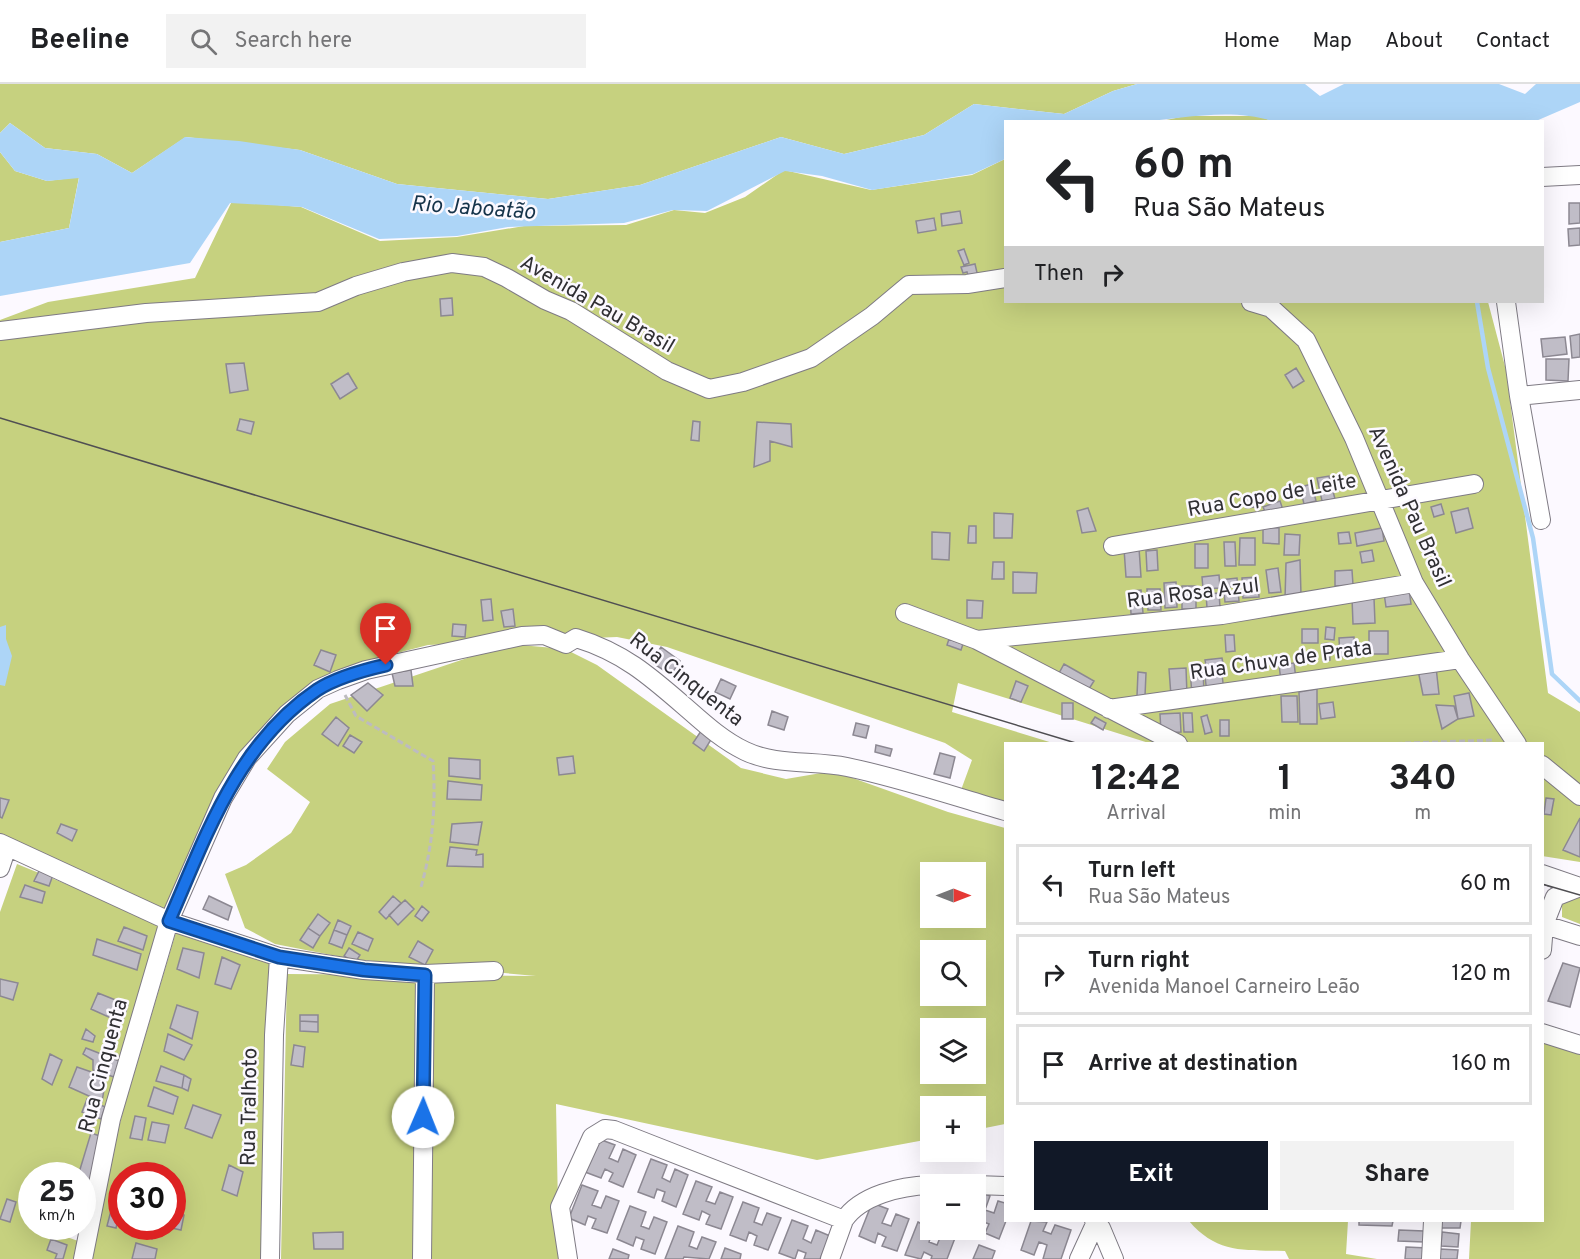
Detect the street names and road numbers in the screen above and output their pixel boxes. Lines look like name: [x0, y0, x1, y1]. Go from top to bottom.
street label: Avenida Pau Brasil: [515, 250, 679, 360]
street label: Avenida Pau Brasil: [1361, 422, 1457, 592]
street label: Rua Copo de Leite: [1185, 468, 1359, 524]
street label: Rua Rosa Azul: [1125, 572, 1261, 616]
street label: Rua Cinquenta: [623, 627, 749, 733]
street label: Rua Chuva de Prata: [1188, 635, 1374, 687]
street label: Rua Cinquenta: [73, 996, 135, 1136]
street label: Rua Tralhoto: [235, 1047, 265, 1167]

